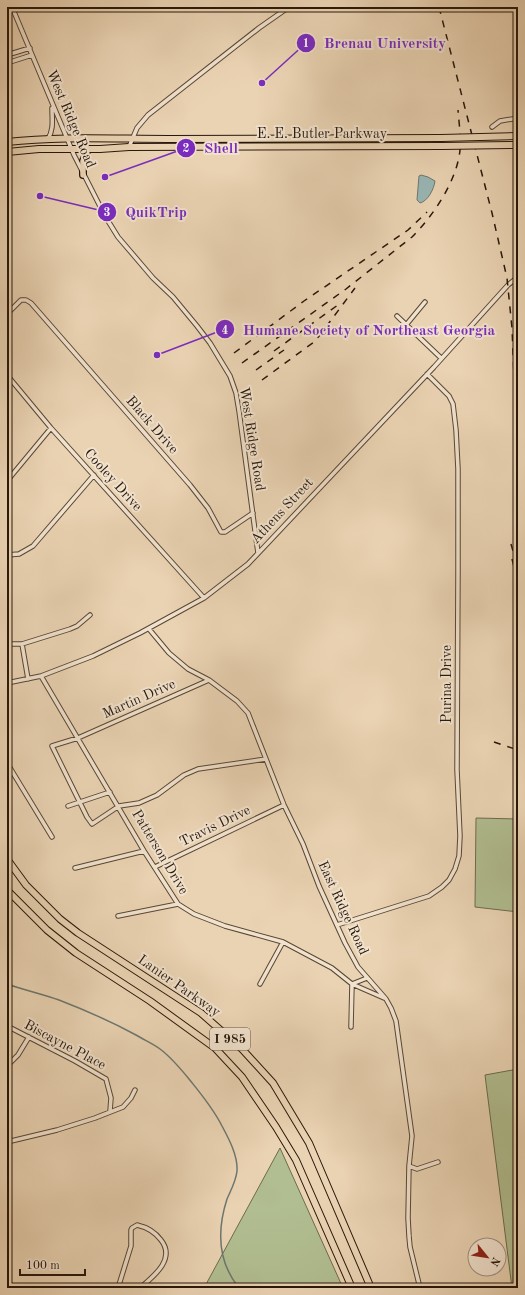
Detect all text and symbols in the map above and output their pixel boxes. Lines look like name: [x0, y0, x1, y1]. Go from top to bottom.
callout: Brenau University: [296, 30, 454, 57]
text: Brenau University: [324, 37, 446, 52]
text: 1: [303, 38, 309, 50]
street label: West Ridge Road: [44, 68, 98, 170]
street label: E. E. Butler Parkway: [257, 127, 388, 141]
callout: Shell: [176, 134, 246, 161]
text: Shell: [204, 142, 238, 157]
text: 2: [183, 143, 190, 155]
callout: QuikTrip: [97, 198, 195, 225]
text: QuikTrip: [125, 206, 187, 221]
text: 3: [104, 207, 111, 219]
callout: Humane Society of Northeast Georgia: [215, 316, 503, 343]
text: Humane Society of Northeast Georgia: [243, 324, 496, 339]
text: 4: [222, 325, 229, 337]
street label: West Ridge Road: [237, 386, 267, 492]
street label: Black Drive: [123, 394, 181, 456]
street label: Cooley Drive: [82, 446, 144, 514]
street label: Athens Street: [248, 475, 316, 547]
street label: Purina Drive: [440, 645, 454, 723]
street label: Martin Drive: [100, 677, 178, 721]
street label: Travis Drive: [177, 803, 253, 849]
street label: Patterson Drive: [129, 807, 191, 897]
street label: East Ridge Road: [315, 859, 371, 957]
street label: Lanier Parkway: [135, 952, 223, 1020]
street label: Biscayne Place: [22, 1018, 108, 1072]
road number: I 985: [210, 1028, 250, 1050]
north arrow: [467, 1237, 507, 1277]
scale bar: [20, 1251, 85, 1277]
text: N: [487, 1255, 501, 1268]
text: 100 m: [26, 1260, 60, 1272]

